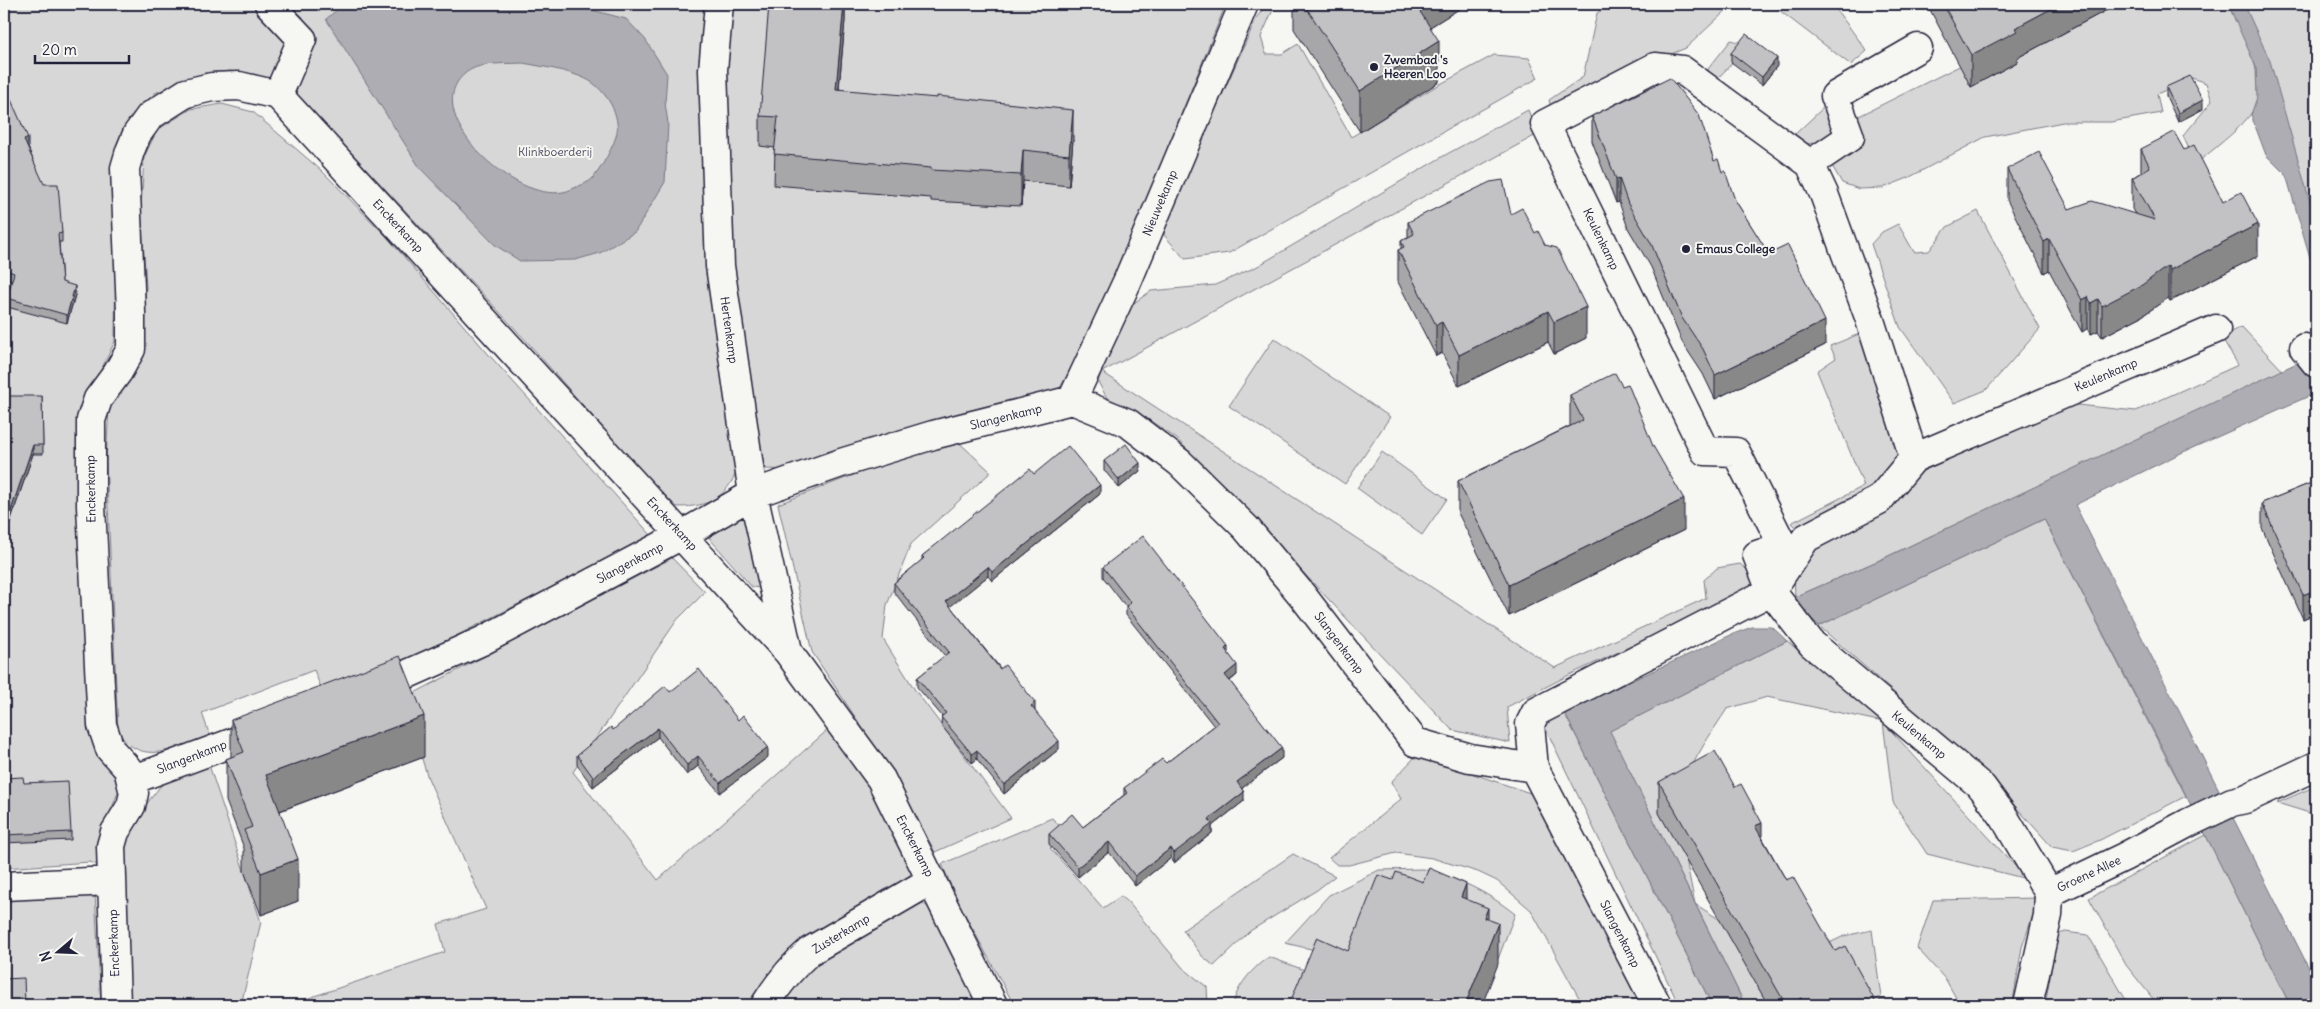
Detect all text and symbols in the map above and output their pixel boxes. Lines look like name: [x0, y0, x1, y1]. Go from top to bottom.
scale bar: [35, 32, 129, 64]
text: 20 m: [42, 40, 77, 59]
place label: Zwembad 's Heeren Loo: [1384, 52, 1448, 81]
marker: Zwembad 's Heeren Loo: [1368, 61, 1380, 73]
park label: Klinkboerderij: [518, 144, 592, 159]
street label: Nieuwekamp: [1139, 167, 1180, 238]
street label: Enckerkamp: [370, 196, 427, 256]
street label: Keulenkamp: [1580, 205, 1623, 272]
place label: Emaus College: [1696, 241, 1776, 257]
marker: Emaus College: [1680, 243, 1692, 255]
street label: Hertenkamp: [717, 295, 742, 365]
street label: Keulenkamp: [2072, 354, 2140, 395]
street label: Slangenkamp: [968, 400, 1044, 433]
street label: Enckerkamp: [82, 455, 99, 523]
street label: Enckerkamp: [644, 494, 701, 554]
street label: Slangenkamp: [594, 539, 666, 586]
street label: Slangenkamp: [1311, 609, 1368, 677]
street label: Keulenkamp: [1889, 707, 1950, 762]
street label: Slangenkamp: [155, 736, 229, 777]
street label: Enckerkamp: [893, 812, 938, 879]
street label: Groene Allee: [2054, 852, 2123, 895]
street label: Slangenkamp: [1597, 898, 1644, 970]
street label: Enckerkamp: [105, 909, 122, 977]
street label: Zusterkamp: [809, 910, 872, 957]
north arrow: [32, 926, 82, 976]
text: N: [36, 949, 56, 964]

